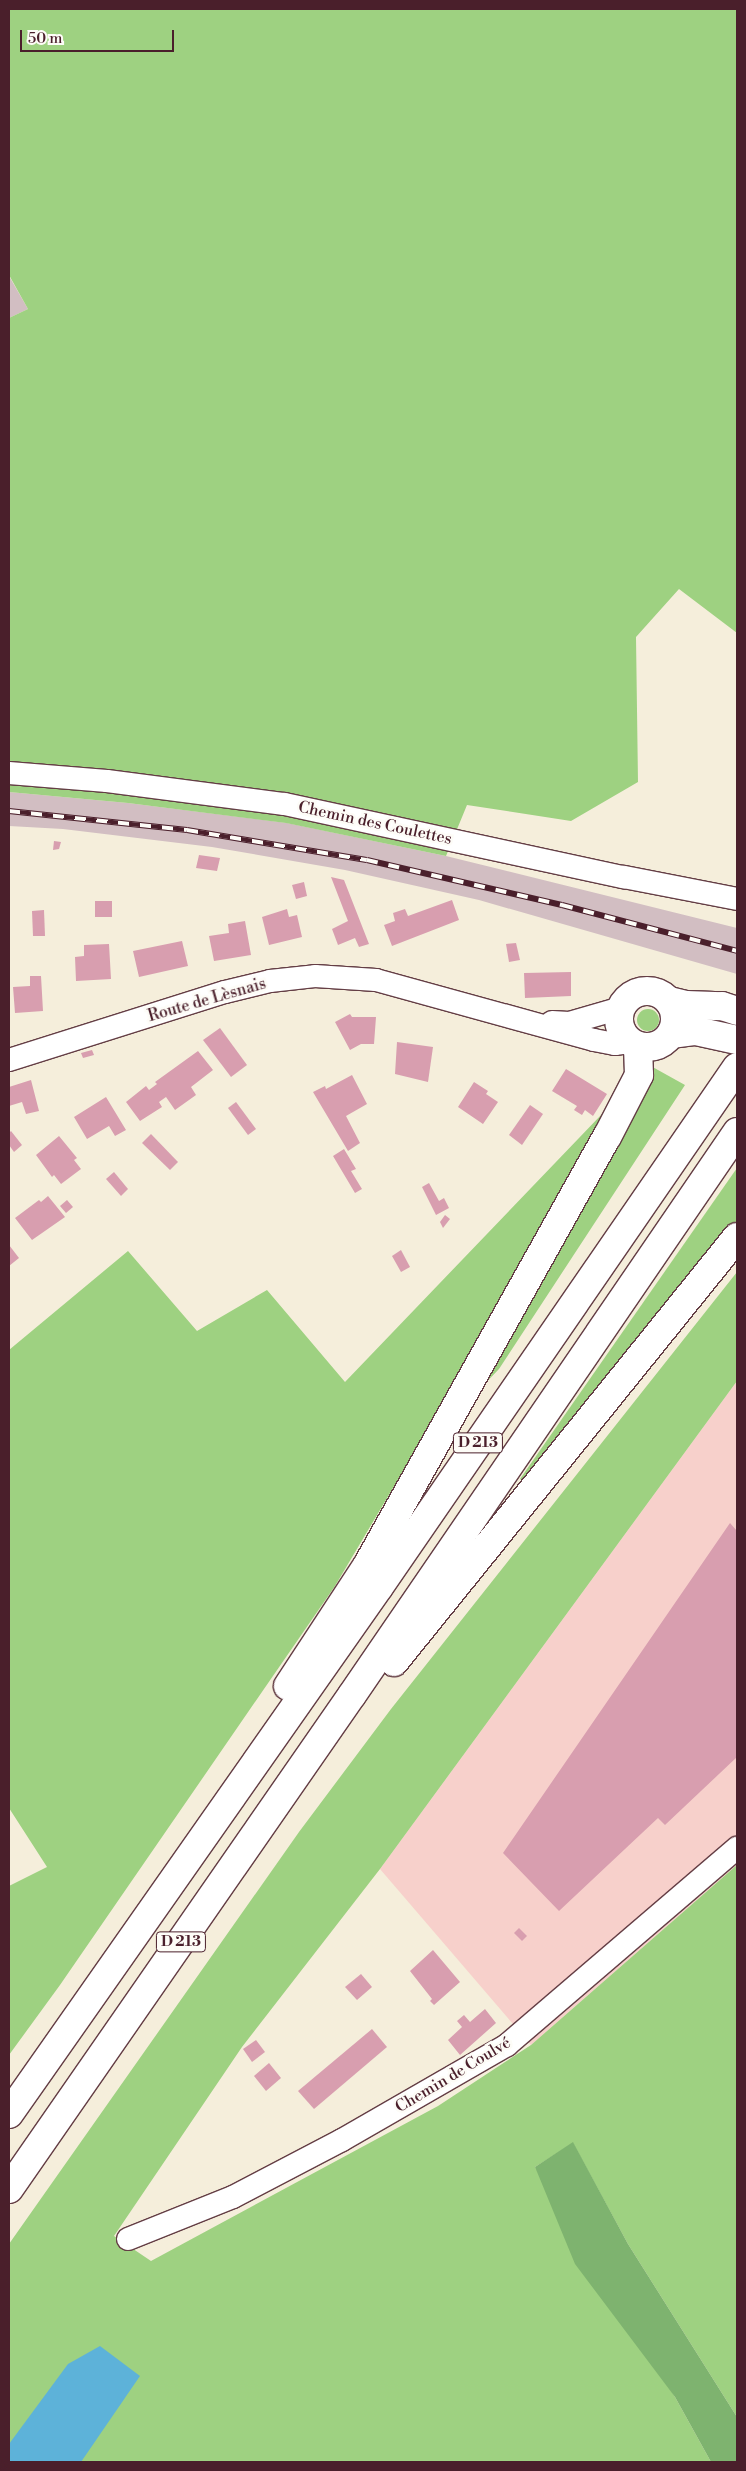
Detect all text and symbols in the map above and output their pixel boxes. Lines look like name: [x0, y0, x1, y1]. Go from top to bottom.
scale bar: [22, 20, 176, 52]
text: 50 m: [28, 29, 62, 48]
street label: Chemin des Coulettes: [297, 797, 453, 849]
street label: Route de Lèsnais: [146, 974, 268, 1026]
road number: D 213: [452, 1430, 504, 1456]
road number: D 213: [155, 1930, 207, 1954]
street label: Chemin de Coulvé: [392, 2033, 514, 2117]

